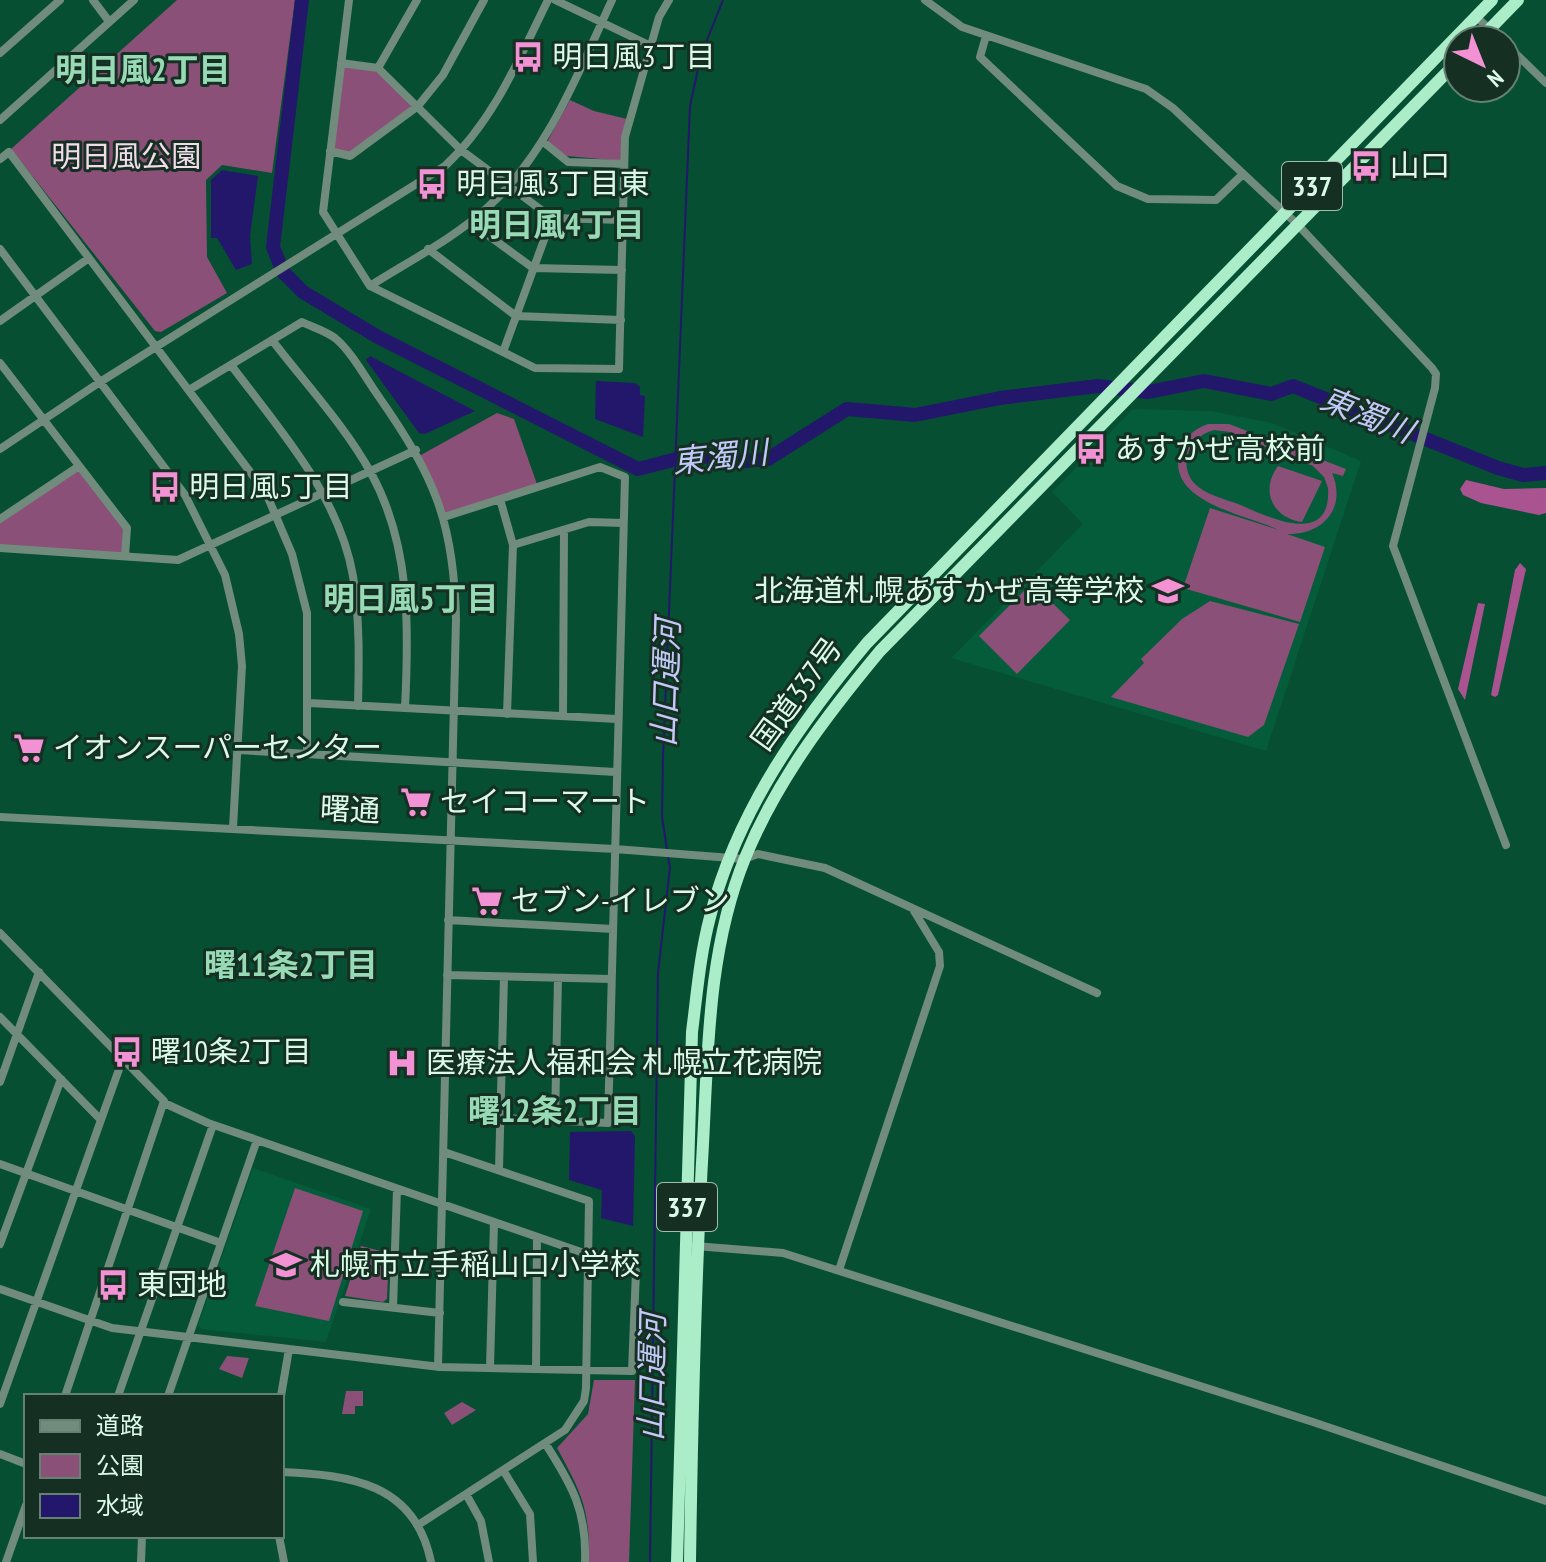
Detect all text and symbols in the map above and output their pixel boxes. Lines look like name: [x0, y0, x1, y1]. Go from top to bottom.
north arrow: [1442, 24, 1522, 104]
place label: 明日風3丁目: [552, 36, 716, 75]
bus stop icon: 明日風3丁目: [511, 40, 545, 74]
district label: 明日風2丁目: [55, 48, 231, 90]
text: N: [1482, 64, 1510, 93]
park label: 明日風公園: [51, 136, 201, 175]
place label: 山口: [1390, 145, 1450, 184]
bus stop icon: 山口: [1349, 149, 1383, 183]
road number: 337: [1282, 162, 1342, 210]
place label: 明日風3丁目東: [456, 163, 650, 202]
bus stop icon: 明日風3丁目東: [415, 167, 449, 201]
district label: 明日風4丁目: [469, 203, 645, 245]
water label: 東濁川: [1315, 377, 1423, 453]
place label: あすかぜ高校前: [1115, 428, 1325, 467]
water label: 東濁川: [670, 430, 773, 482]
bus stop icon: あすかぜ高校前: [1074, 432, 1108, 466]
place label: 明日風5丁目: [189, 466, 353, 505]
bus stop icon: 明日風5丁目: [148, 470, 182, 504]
place label: 北海道札幌あすかぜ高等学校: [754, 570, 1144, 609]
school or university icon: 北海道札幌あすかぜ高等学校: [1151, 574, 1185, 608]
district label: 明日風5丁目: [323, 577, 499, 619]
water label: 山口運河: [642, 612, 688, 748]
street label: 国道337号: [742, 629, 850, 757]
place label: イオンスーパーセンター: [53, 727, 382, 766]
supermarket icon: イオンスーパーセンター: [12, 731, 46, 765]
place label: セイコーマート: [440, 781, 650, 820]
supermarket icon: セイコーマート: [399, 785, 433, 819]
street label: 曙通: [319, 787, 381, 830]
place label: セブン-イレブン: [511, 880, 730, 919]
supermarket icon: セブン-イレブン: [470, 884, 504, 918]
district label: 曙11条2丁目: [204, 943, 378, 985]
place label: 曙10条2丁目: [151, 1031, 312, 1070]
bus stop icon: 曙10条2丁目: [110, 1035, 144, 1069]
place label: 医療法人福和会 札幌立花病院: [426, 1042, 822, 1081]
hospital icon: 医療法人福和会 札幌立花病院: [385, 1046, 419, 1080]
district label: 曙12条2丁目: [468, 1089, 642, 1131]
road number: 337: [657, 1183, 717, 1231]
place label: 札幌市立手稲山口小学校: [310, 1244, 640, 1283]
school or university icon: 札幌市立手稲山口小学校: [269, 1248, 303, 1282]
place label: 東団地: [137, 1264, 227, 1303]
bus stop icon: 東団地: [96, 1268, 130, 1302]
water label: 山口運河: [629, 1307, 673, 1441]
legend: [24, 1394, 284, 1538]
text: 道路: [96, 1410, 144, 1441]
text: 公園: [96, 1450, 144, 1481]
text: 水域: [96, 1490, 144, 1521]

